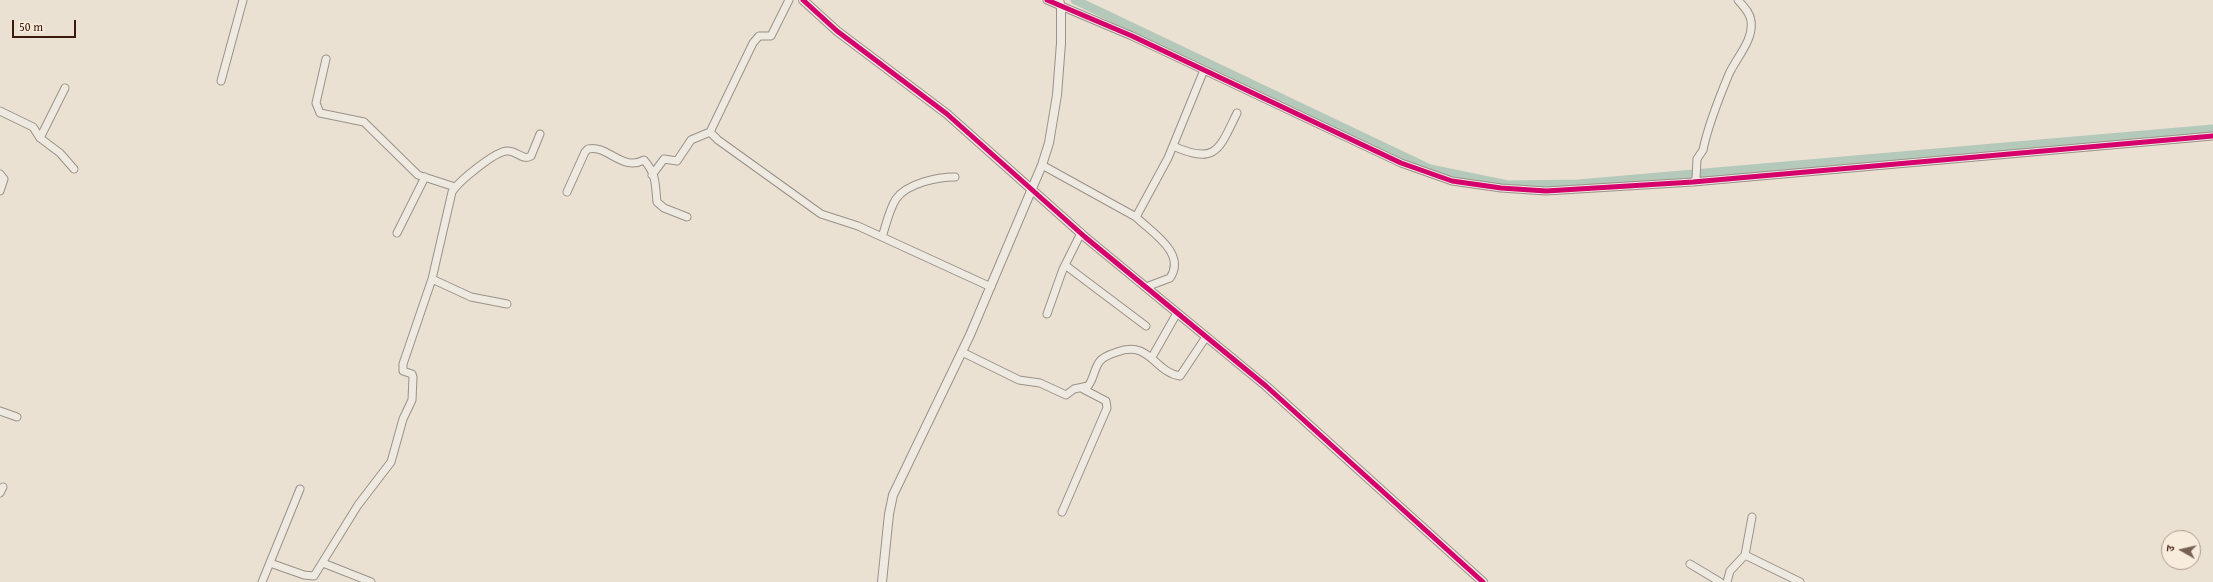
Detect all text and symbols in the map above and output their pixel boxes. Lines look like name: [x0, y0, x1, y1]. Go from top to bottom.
scale bar: [14, 12, 78, 38]
text: 50 m: [19, 18, 43, 35]
north arrow: [2161, 530, 2201, 570]
text: उ: [2162, 545, 2178, 552]

